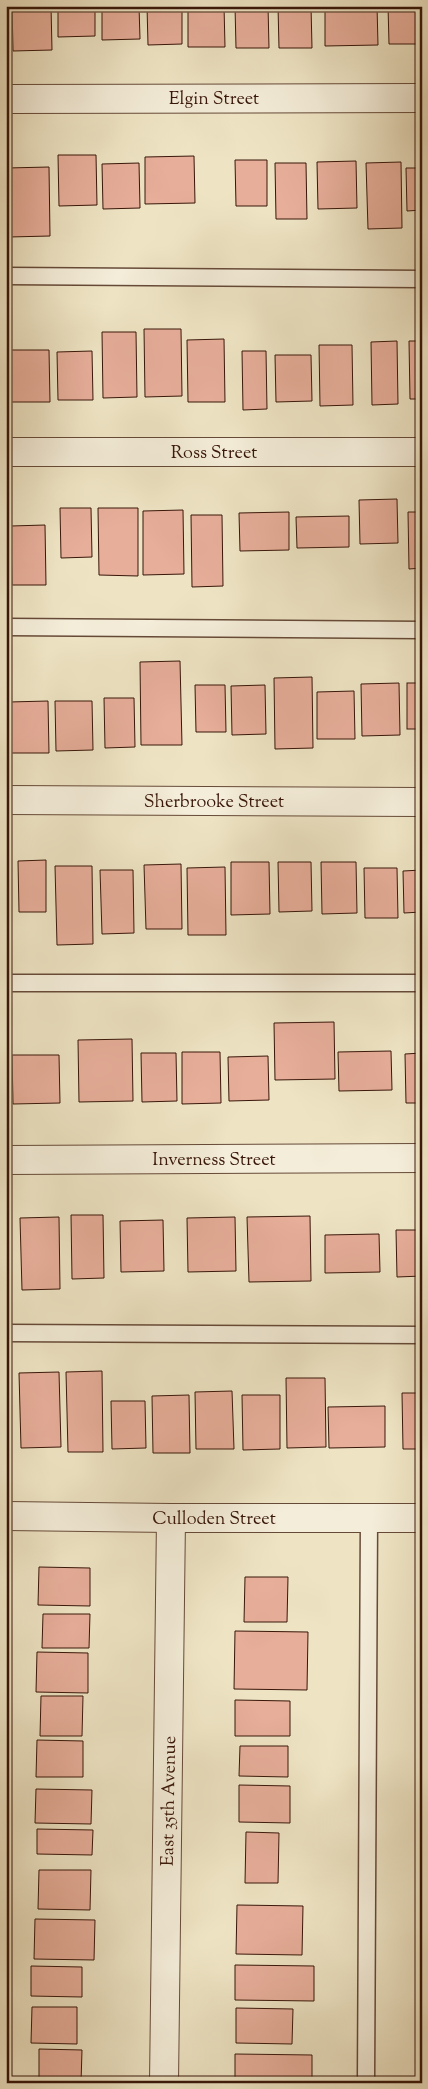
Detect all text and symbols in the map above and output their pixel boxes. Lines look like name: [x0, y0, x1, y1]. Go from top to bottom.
street label: Elgin Street: [169, 87, 259, 113]
street label: Ross Street: [171, 441, 257, 467]
street label: Sherbrooke Street: [144, 790, 284, 816]
street label: Inverness Street: [152, 1148, 276, 1174]
street label: Culloden Street: [152, 1507, 276, 1533]
street label: East 35th Avenue: [156, 1736, 184, 1866]

